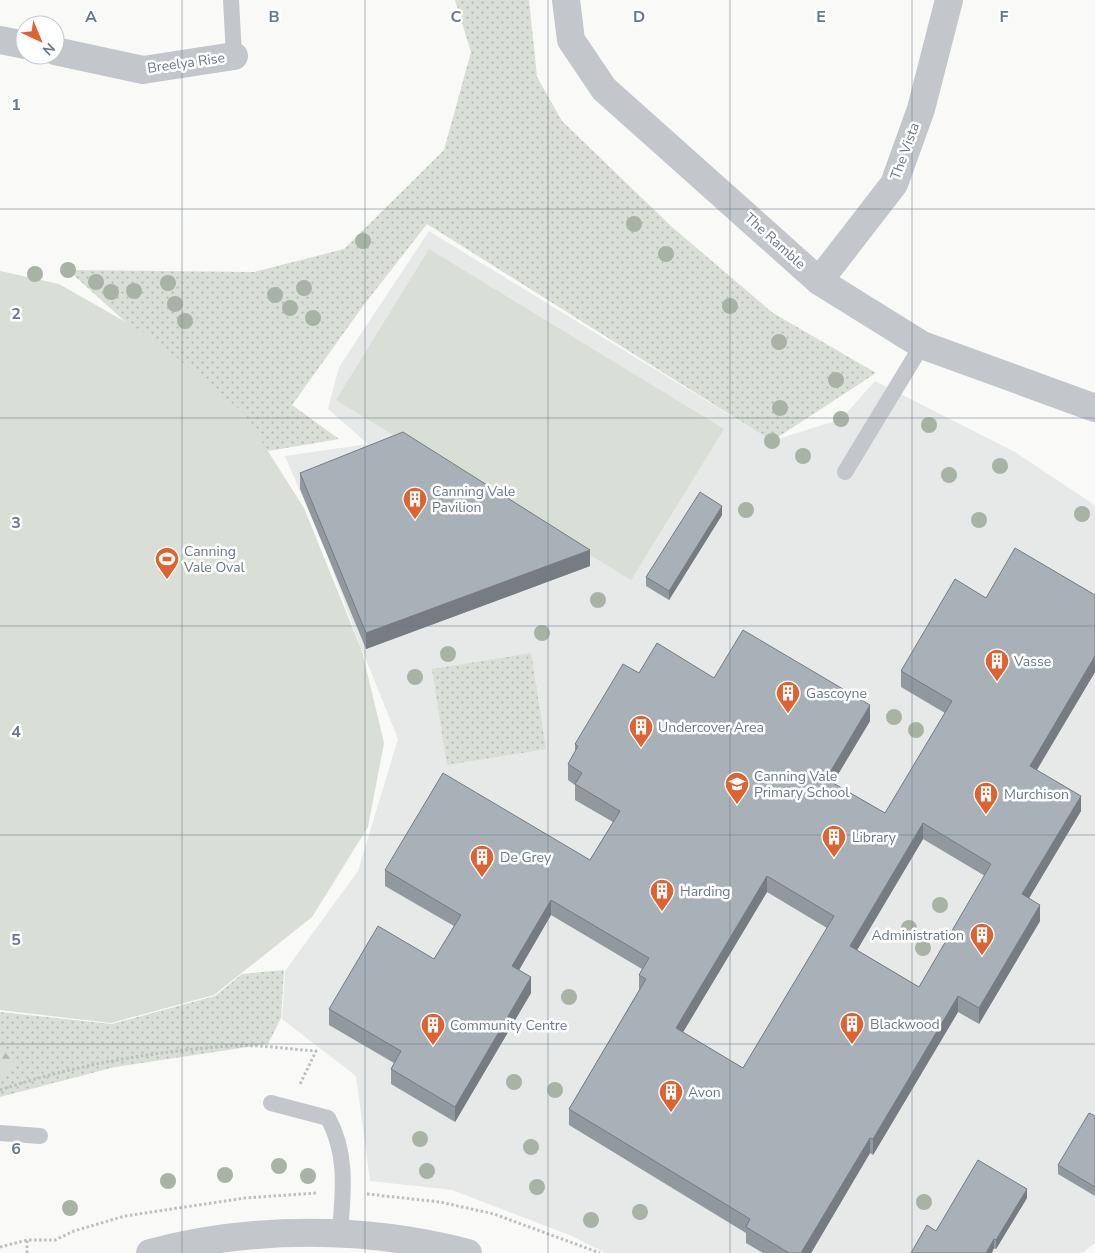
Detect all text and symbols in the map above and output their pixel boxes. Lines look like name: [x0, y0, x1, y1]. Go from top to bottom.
text: A: [85, 6, 97, 28]
text: B: [268, 6, 280, 28]
text: C: [451, 6, 462, 28]
text: D: [633, 6, 645, 28]
text: E: [816, 6, 826, 28]
text: F: [1000, 6, 1009, 28]
north arrow: [15, 15, 65, 65]
text: N: [38, 39, 59, 59]
street label: Breelya Rise: [146, 48, 226, 78]
text: 1: [11, 94, 21, 116]
street label: The Vista: [886, 120, 924, 182]
street label: The Ramble: [740, 209, 810, 273]
text: 2: [11, 303, 21, 325]
place label: Canning Vale Pavilion: [432, 482, 515, 517]
building icon: Canning Vale Pavilion: [402, 486, 428, 520]
text: 3: [11, 512, 21, 534]
place label: Canning Vale Oval: [183, 542, 246, 577]
sports icon: Canning Vale Oval: [154, 546, 180, 580]
building icon: Vasse: [984, 648, 1010, 682]
place label: Vasse: [1013, 652, 1051, 671]
building icon: Gascoyne: [775, 680, 801, 714]
place label: Gascoyne: [806, 684, 867, 703]
building icon: Undercover Area: [628, 714, 654, 748]
place label: Undercover Area: [658, 718, 764, 737]
text: 4: [11, 721, 21, 743]
place label: Canning Vale Primary School: [754, 767, 850, 802]
school or university icon: Canning Vale Primary School: [724, 771, 750, 805]
building icon: Murchison: [973, 781, 999, 815]
place label: Murchison: [1004, 785, 1069, 804]
building icon: Library: [821, 824, 847, 858]
place label: Library: [852, 828, 897, 847]
building icon: De Grey: [469, 844, 495, 878]
place label: De Grey: [500, 848, 552, 867]
building icon: Harding: [649, 878, 675, 912]
place label: Harding: [680, 882, 731, 901]
building icon: Administration: [969, 922, 995, 956]
place label: Administration: [871, 926, 964, 945]
text: 5: [11, 929, 21, 951]
building icon: Blackwood: [839, 1011, 865, 1045]
building icon: Community Centre: [420, 1012, 446, 1046]
place label: Blackwood: [870, 1015, 940, 1034]
place label: Community Centre: [450, 1016, 567, 1035]
building icon: Avon: [658, 1079, 684, 1113]
place label: Avon: [688, 1083, 721, 1102]
text: 6: [11, 1138, 21, 1160]

